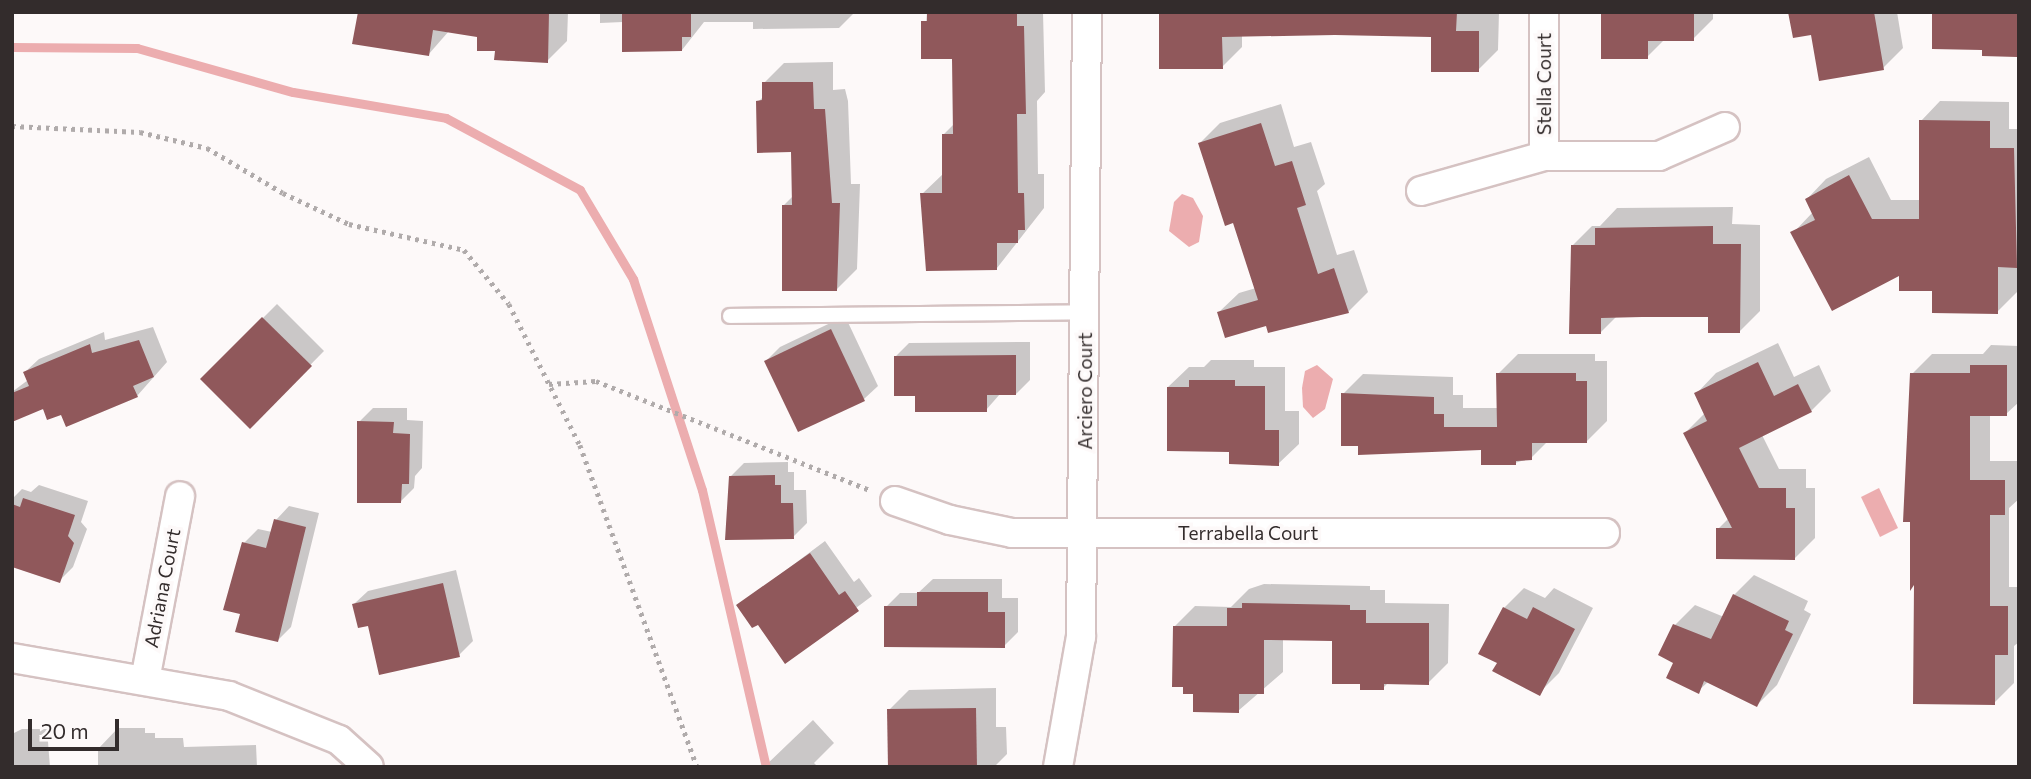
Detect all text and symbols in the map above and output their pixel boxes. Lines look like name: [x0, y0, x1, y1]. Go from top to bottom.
street label: Stella Court: [1533, 33, 1555, 135]
street label: Arciero Court: [1074, 332, 1096, 450]
street label: Terrabella Court: [1178, 522, 1318, 544]
street label: Adriana Court: [139, 526, 185, 650]
scale bar: [32, 706, 122, 750]
text: 20 m: [41, 718, 89, 743]

